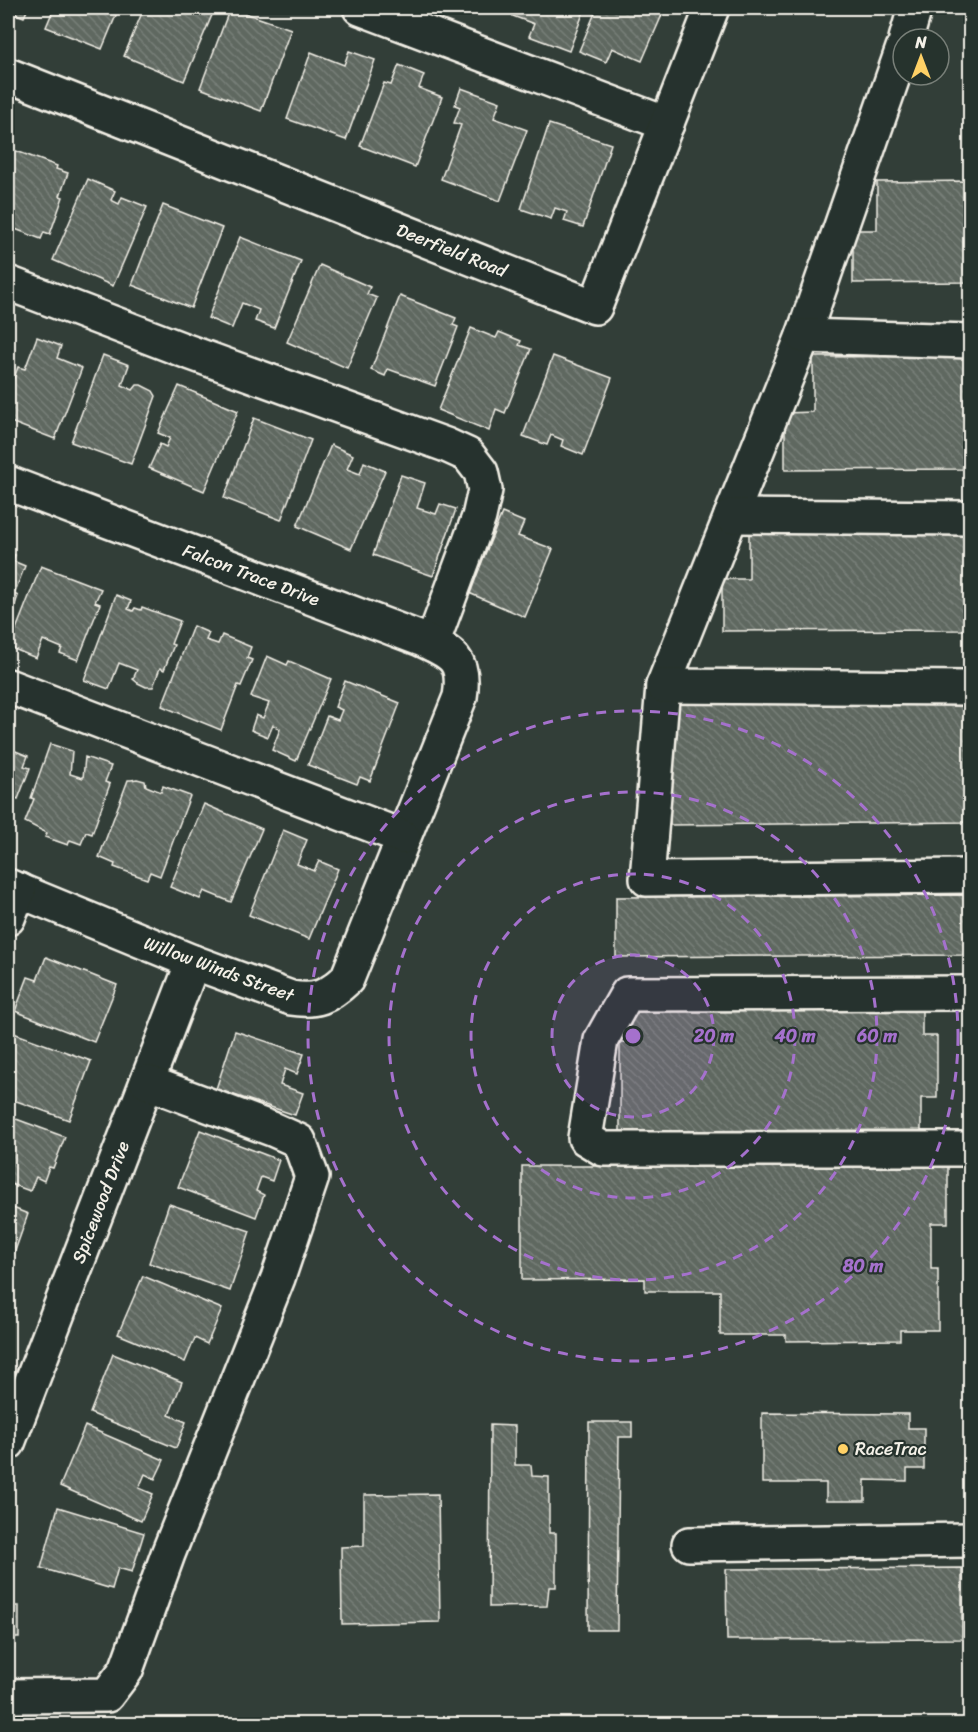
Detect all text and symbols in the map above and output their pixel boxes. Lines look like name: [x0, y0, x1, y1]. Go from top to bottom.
north arrow: [891, 27, 951, 87]
text: N: [914, 28, 927, 57]
street label: Deerfield Road: [391, 214, 513, 287]
street label: Falcon Trace Drive: [178, 534, 325, 615]
street label: Willow Winds Street: [139, 927, 299, 1011]
text: 20 m: [693, 1020, 734, 1052]
text: 40 m: [773, 1020, 816, 1052]
text: 60 m: [856, 1020, 897, 1052]
centre of rings: [623, 1026, 643, 1046]
street label: Spicewood Drive: [63, 1136, 139, 1268]
text: 80 m: [842, 1250, 884, 1282]
place label: RaceTrac: [855, 1433, 927, 1465]
marker: RaceTrac: [836, 1442, 850, 1456]

